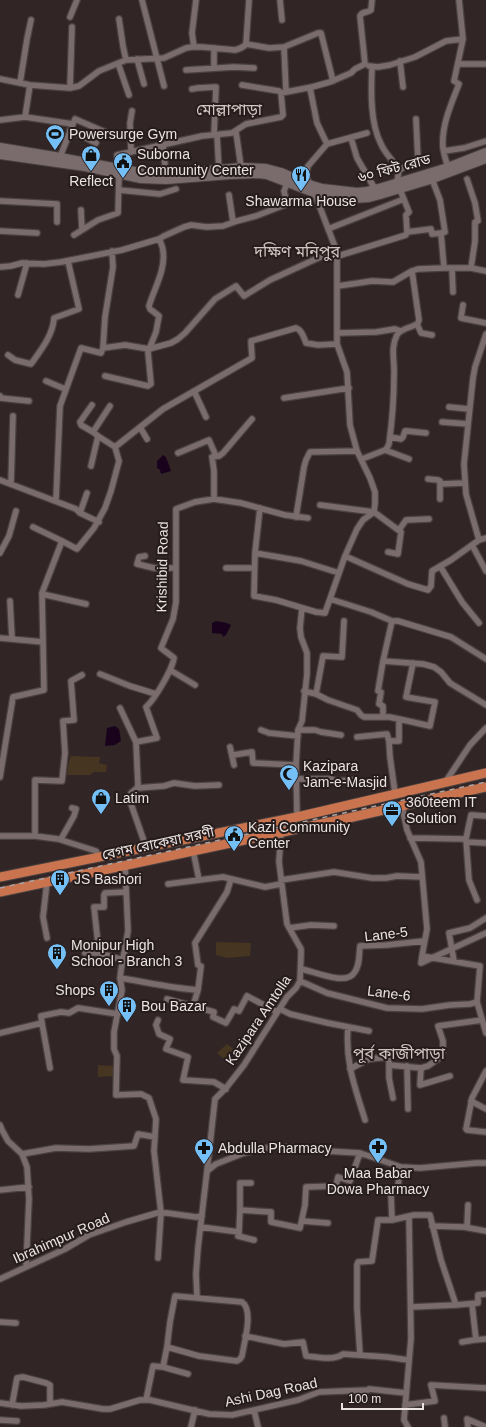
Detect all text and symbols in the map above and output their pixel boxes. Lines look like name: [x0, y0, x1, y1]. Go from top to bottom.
district label: মোল্লাপাড়া: [196, 101, 263, 118]
sports icon: Powersurge Gym: [44, 123, 66, 151]
place label: Powersurge Gym: [69, 126, 177, 142]
shop icon: Reflect: [80, 144, 102, 172]
place label: Suborna Community Center: [137, 146, 254, 178]
street label: ৬০ ফিট রোড: [356, 150, 433, 185]
public building icon: Suborna Community Center: [112, 151, 134, 179]
restaurant icon: Shawarma House: [290, 164, 312, 192]
place label: Reflect: [69, 173, 113, 189]
place label: Shawarma House: [245, 193, 357, 209]
district label: দক্ষিণ মনিপুর: [253, 242, 340, 261]
street label: Krishibid Road: [153, 521, 171, 613]
place label: Kazipara Jam-e-Masjid: [303, 758, 387, 790]
mosque icon: Kazipara Jam-e-Masjid: [278, 763, 300, 791]
shop icon: Latim: [90, 787, 112, 815]
place label: Latim: [115, 790, 149, 806]
place label: 360teem IT Solution: [406, 794, 477, 826]
office icon: 360teem IT Solution: [381, 799, 403, 827]
place label: Kazi Community Center: [248, 819, 350, 851]
street label: বেগম রোকেয়া সরণী: [100, 823, 216, 863]
public building icon: Kazi Community Center: [223, 824, 245, 852]
building icon: JS Bashori: [49, 868, 71, 896]
place label: JS Bashori: [74, 871, 142, 887]
street label: Lane-5: [363, 923, 409, 945]
place label: Monipur High School - Branch 3: [71, 937, 182, 969]
building icon: Monipur High School - Branch 3: [46, 942, 68, 970]
street label: Kazipara Amtolla: [222, 972, 294, 1068]
building icon: Shops: [98, 979, 120, 1007]
place label: Shops: [55, 982, 95, 998]
street label: Lane-6: [366, 982, 412, 1004]
building icon: Bou Bazar: [116, 995, 138, 1023]
place label: Bou Bazar: [141, 998, 207, 1014]
district label: পূর্ব কাজীপাড়া: [353, 1044, 446, 1063]
pharmacy icon: Maa Babar Dowa Pharmacy: [367, 1136, 389, 1164]
pharmacy icon: Abdulla Pharmacy: [193, 1137, 215, 1165]
place label: Abdulla Pharmacy: [218, 1140, 332, 1156]
place label: Maa Babar Dowa Pharmacy: [327, 1165, 429, 1197]
street label: Ibrahimpur Road: [10, 1209, 112, 1267]
street label: Ashi Dag Road: [223, 1374, 319, 1410]
scale bar: [342, 1385, 423, 1411]
text: 100 m: [348, 1392, 381, 1406]

